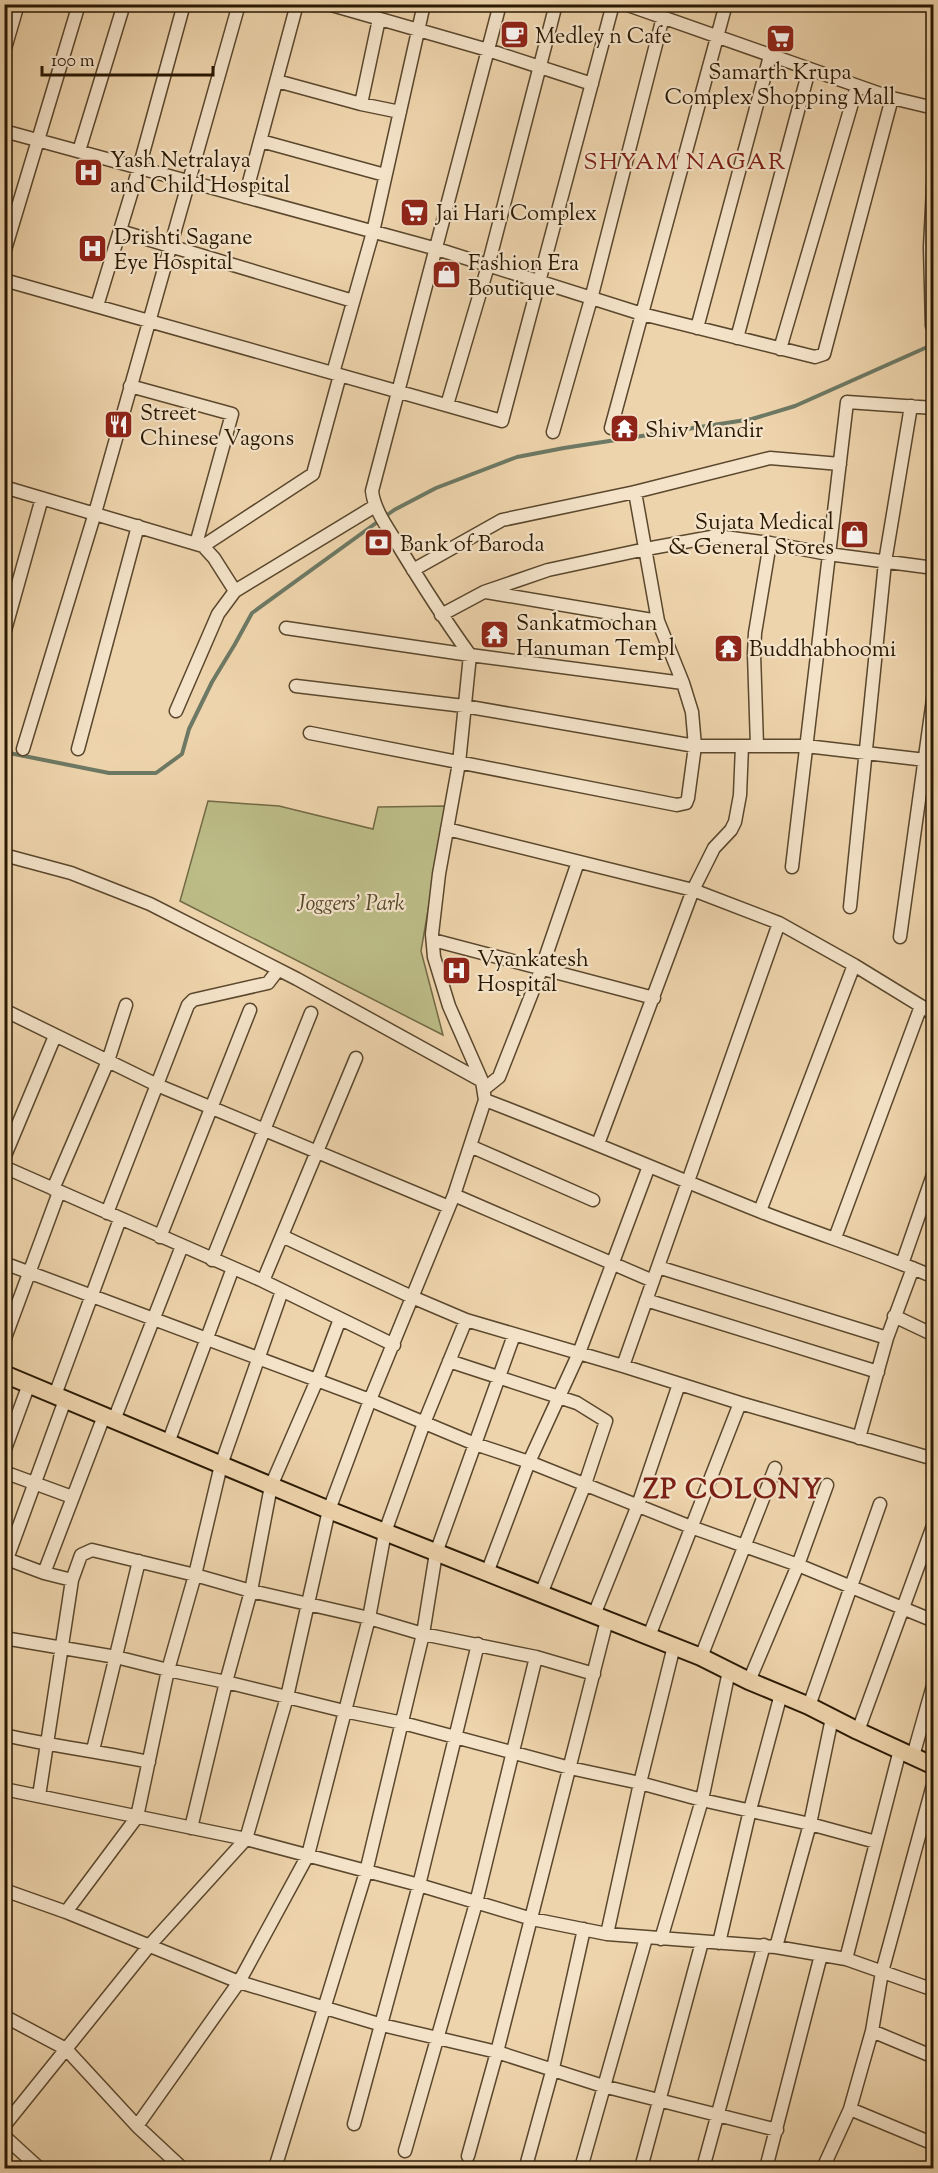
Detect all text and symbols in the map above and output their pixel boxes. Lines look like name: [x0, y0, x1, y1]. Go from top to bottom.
cafe icon: Medley n Cafe: [498, 19, 530, 51]
place label: Medley n Cafe: [535, 22, 672, 54]
supermarket icon: Samarth Krupa Complex Shopping Mall: [764, 23, 796, 55]
scale bar: [42, 39, 213, 77]
text: 100 m: [51, 49, 95, 75]
place label: Samarth Krupa Complex Shopping Mall: [665, 58, 895, 115]
place label: Yash Netralaya and Child Hospital: [110, 146, 290, 203]
district label: SHYAM NAGAR: [583, 146, 787, 180]
hospital icon: Yash Netralaya and Child Hospital: [73, 156, 105, 188]
supermarket icon: Jai Hari Complex: [399, 196, 431, 228]
place label: Jai Hari Complex: [435, 199, 597, 231]
place label: Drishti Sagane Eye Hospital: [114, 223, 253, 280]
hospital icon: Drishti Sagane Eye Hospital: [77, 233, 109, 265]
place label: Fashion Era Boutique: [468, 249, 579, 306]
shop icon: Fashion Era Boutique: [431, 259, 463, 291]
place label: Street Chinese Vagons: [140, 399, 294, 456]
restaurant icon: Street Chinese Vagons: [103, 409, 135, 441]
temple icon: Shiv Mandir: [608, 413, 640, 445]
place label: Shiv Mandir: [645, 416, 763, 448]
place label: Sujata Medical & General Stores: [668, 508, 834, 565]
shop icon: Sujata Medical & General Stores: [839, 518, 871, 550]
bank icon: Bank of Baroda: [363, 527, 395, 559]
place label: Bank of Baroda: [400, 530, 545, 562]
place label: Sankatmochan Hanuman Templ: [516, 609, 675, 666]
temple icon: Sankatmochan Hanuman Templ: [479, 619, 511, 651]
temple icon: Buddhabhoomi: [712, 632, 744, 664]
place label: Buddhabhoomi: [749, 635, 896, 667]
park label: Joggers' Park: [296, 889, 405, 921]
place label: Vyankatesh Hospital: [477, 945, 589, 1002]
hospital icon: Vyankatesh Hospital: [440, 955, 472, 987]
district label: ZP COLONY: [643, 1471, 823, 1511]

